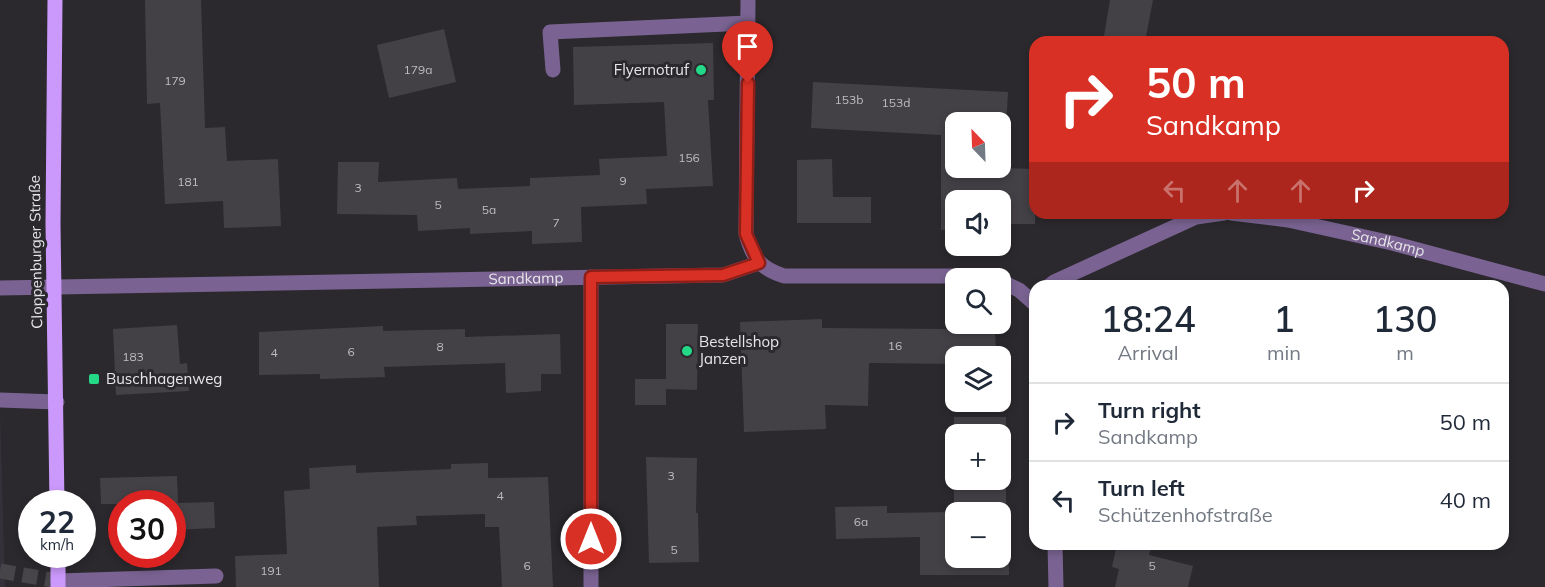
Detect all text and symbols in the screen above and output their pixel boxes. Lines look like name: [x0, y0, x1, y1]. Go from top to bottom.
pin: [722, 21, 773, 83]
icon: arrive: [731, 30, 764, 63]
text: 50 m: [1146, 56, 1246, 109]
place label: Flyernotruf: [614, 60, 690, 79]
icon: right: [1047, 60, 1125, 138]
house number: 179a: [404, 62, 432, 77]
marker: Flyernotruf: [694, 63, 708, 77]
house number: 179: [164, 73, 186, 88]
house number: 153b: [835, 92, 863, 107]
house number: 153d: [882, 95, 910, 110]
text: Sandkamp: [1146, 108, 1281, 142]
north arrow: [945, 112, 1011, 178]
map controls: [945, 112, 1011, 568]
house number: 156: [678, 150, 700, 165]
house number: 9: [619, 173, 627, 188]
house number: 181: [177, 174, 199, 189]
icon: left: [1158, 174, 1191, 207]
icon: ahead: [1221, 174, 1254, 207]
icon: ahead: [1284, 174, 1317, 207]
icon: right: [1347, 174, 1380, 207]
street label: Cloppenburger Straße: [25, 175, 46, 329]
house number: 3: [354, 180, 362, 195]
button: sound: [945, 190, 1011, 256]
house number: 5: [434, 197, 442, 212]
house number: 5a: [482, 202, 496, 217]
house number: 7: [552, 215, 560, 230]
street label: Sandkamp: [1350, 224, 1427, 260]
street label: Sandkamp: [488, 268, 564, 288]
button: search: [945, 268, 1011, 334]
text: 18:24: [1101, 296, 1195, 341]
text: 1: [1273, 296, 1295, 341]
text: 130: [1373, 296, 1437, 341]
place label: Bestellshop Janzen: [699, 332, 779, 368]
house number: 16: [888, 338, 902, 353]
house number: 8: [436, 339, 444, 354]
text: Arrival: [1117, 340, 1179, 365]
text: min: [1267, 340, 1301, 365]
text: m: [1396, 340, 1414, 365]
house number: 6: [347, 344, 355, 359]
marker: Bestellshop Janzen: [680, 344, 694, 358]
house number: 4: [270, 345, 278, 360]
button: layers: [945, 346, 1011, 412]
house number: 183: [122, 349, 144, 364]
place label: Buschhagenweg: [106, 369, 222, 388]
marker: Buschhagenweg: [87, 372, 101, 386]
text: Turn right: [1098, 396, 1201, 424]
icon: right: [1047, 406, 1080, 439]
text: 50 m: [1440, 408, 1491, 436]
button: +: [945, 424, 1011, 490]
text: Sandkamp: [1098, 424, 1198, 449]
house number: 3: [667, 468, 675, 483]
text: Turn left: [1098, 474, 1185, 502]
icon: left: [1047, 484, 1080, 517]
text: 40 m: [1440, 486, 1491, 514]
house number: 4: [496, 488, 504, 503]
speed limit sign: 30: [108, 490, 186, 568]
button: −: [945, 502, 1011, 568]
text: Schützenhofstraße: [1098, 502, 1273, 527]
text: 22: [39, 503, 75, 541]
position arrow: [559, 507, 623, 571]
house number: 6a: [854, 514, 868, 529]
text: km/h: [40, 535, 74, 554]
house number: 5: [670, 542, 678, 557]
house number: 6: [523, 558, 531, 573]
house number: 5: [1148, 558, 1156, 573]
house number: 191: [260, 563, 282, 578]

